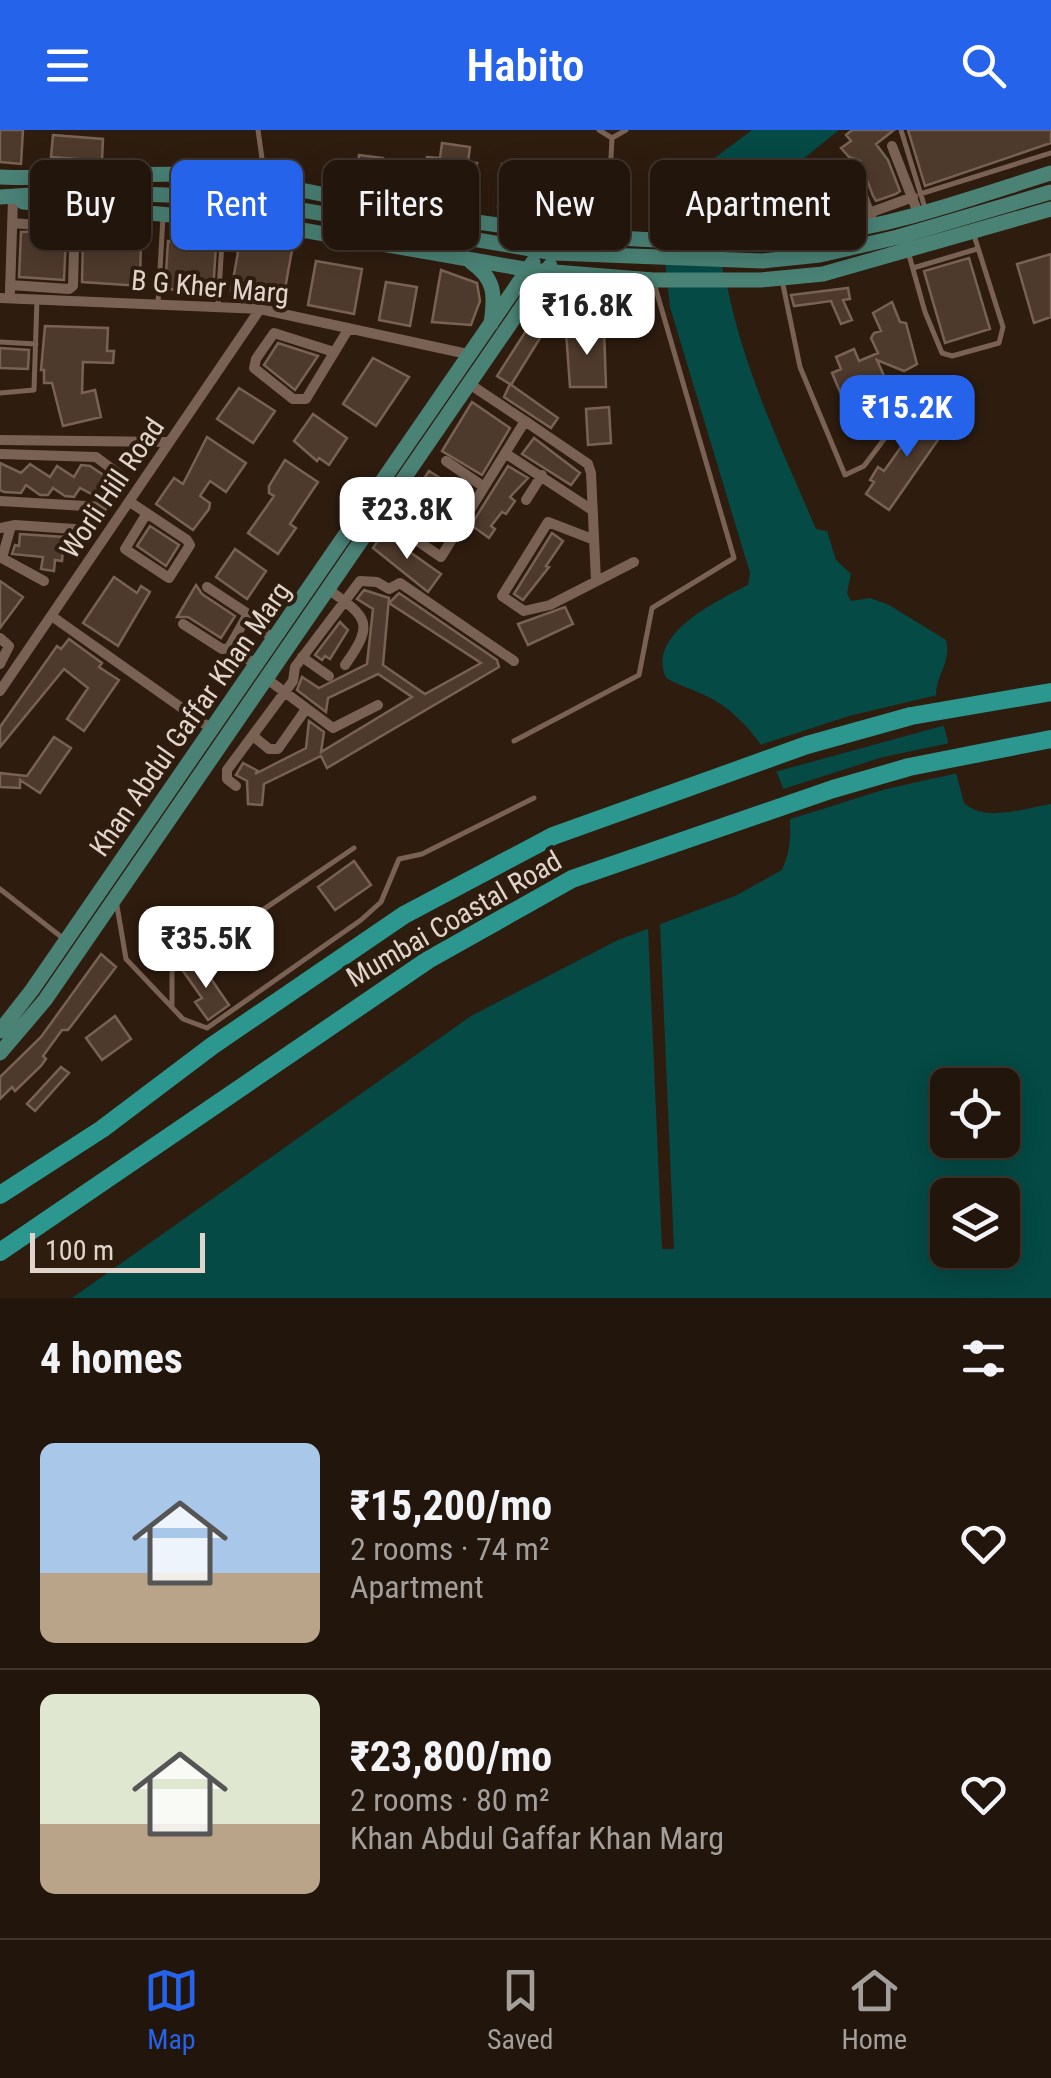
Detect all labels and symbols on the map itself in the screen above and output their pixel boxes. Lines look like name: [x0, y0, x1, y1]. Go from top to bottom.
street label: B G Kher Marg: [130, 264, 290, 310]
pin: ₹16.8K: [506, 273, 668, 358]
pin: ₹15.2K: [826, 375, 988, 460]
street label: Worli Hill Road: [53, 412, 171, 564]
pin: ₹23.8K: [326, 477, 488, 562]
street label: Khan Abdul Gaffar Khan Marg: [83, 575, 297, 863]
street label: Mumbai Coastal Road: [341, 844, 567, 994]
pin: ₹35.5K: [125, 906, 287, 991]
scale bar: [30, 1228, 205, 1272]

